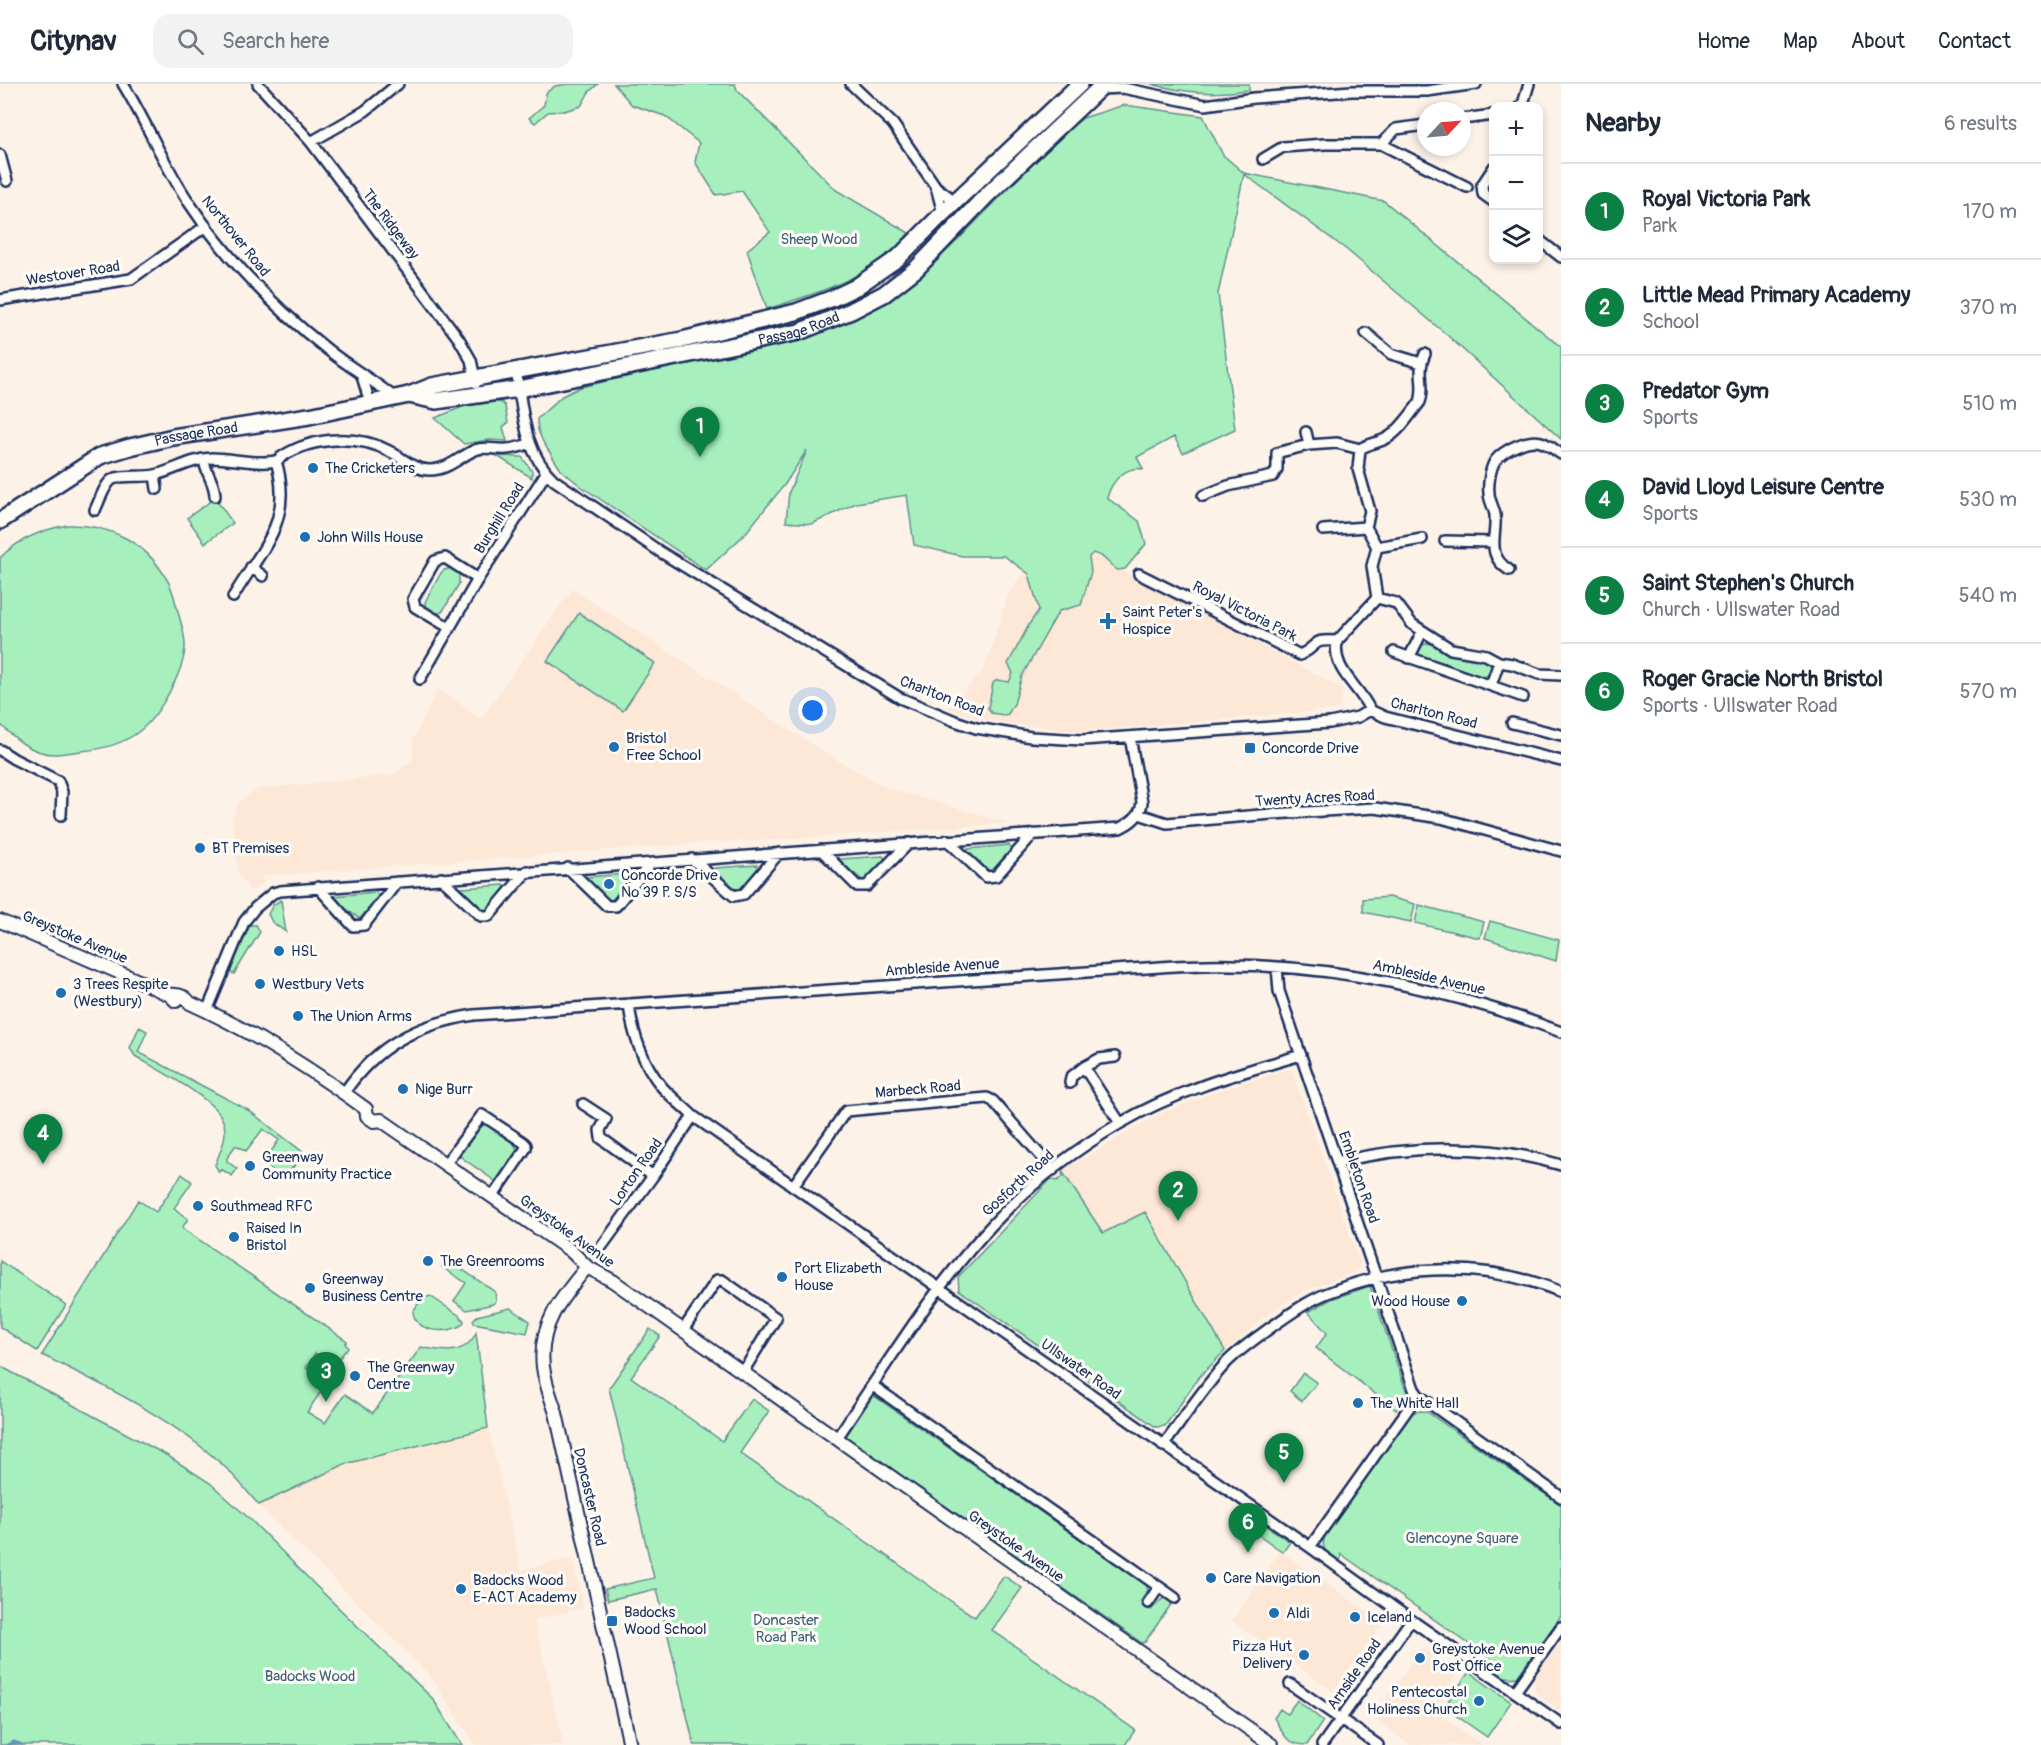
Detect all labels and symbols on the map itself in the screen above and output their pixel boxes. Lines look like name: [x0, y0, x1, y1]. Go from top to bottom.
north arrow: [1417, 102, 1471, 156]
street label: The Ridgeway: [358, 185, 424, 264]
street label: Northover Road: [197, 192, 274, 281]
park label: Sheep Wood: [780, 230, 858, 249]
street label: Westover Road: [25, 257, 121, 290]
street label: Passage Road: [757, 308, 843, 350]
pin: 1: [680, 408, 720, 457]
street label: Passage Road: [153, 418, 239, 451]
place label: The Cricketers: [325, 459, 415, 478]
marker: The Cricketers: [306, 461, 320, 475]
street label: Burghill Road: [470, 479, 529, 557]
place label: John Wills House: [317, 528, 423, 547]
marker: John Wills House: [298, 530, 312, 544]
street label: Royal Victoria Park: [1189, 577, 1301, 646]
place label: Saint Peter's Hospice: [1122, 603, 1202, 639]
marker: Saint Peter's Hospice: [1099, 612, 1117, 630]
street label: Charlton Road: [897, 672, 987, 721]
street label: Charlton Road: [1388, 694, 1479, 733]
your location: [798, 696, 827, 725]
place label: Bristol Free School: [626, 729, 701, 765]
place label: Concorde Drive: [1262, 739, 1359, 758]
marker: Bristol Free School: [607, 740, 621, 754]
marker: Concorde Drive: [1243, 741, 1257, 755]
street label: Twenty Acres Road: [1255, 786, 1375, 811]
place label: BT Premises: [212, 839, 289, 858]
marker: BT Premises: [193, 841, 207, 855]
place label: Concorde Drive No 39 P. S/S: [621, 866, 718, 902]
marker: Concorde Drive No 39 P. S/S: [602, 877, 616, 891]
street label: Greystoke Avenue: [19, 907, 131, 968]
place label: HSL: [291, 942, 318, 961]
marker: HSL: [272, 944, 286, 958]
street label: Ambleside Avenue: [884, 954, 1001, 981]
street label: Ambleside Avenue: [1371, 955, 1487, 1000]
place label: 3 Trees Respite (Westbury): [73, 975, 169, 1011]
place label: Westbury Vets: [272, 975, 364, 994]
marker: Westbury Vets: [253, 977, 267, 991]
marker: 3 Trees Respite (Westbury): [54, 986, 68, 1000]
place label: The Union Arms: [310, 1007, 412, 1026]
marker: The Union Arms: [291, 1009, 305, 1023]
street label: Marbeck Road: [874, 1076, 962, 1103]
place label: Nige Burr: [415, 1080, 473, 1099]
marker: Nige Burr: [396, 1082, 410, 1096]
pin: 4: [24, 1114, 63, 1164]
street label: Embleton Road: [1334, 1129, 1383, 1226]
street label: Lorton Road: [606, 1135, 667, 1210]
street label: Gosforth Road: [978, 1146, 1058, 1221]
place label: Greenway Community Practice: [262, 1148, 392, 1184]
marker: Greenway Community Practice: [243, 1159, 257, 1173]
pin: 2: [1158, 1172, 1198, 1221]
street label: Greystoke Avenue: [516, 1191, 618, 1273]
place label: Southmead RFC: [210, 1197, 313, 1216]
marker: Southmead RFC: [191, 1199, 205, 1213]
place label: Raised In Bristol: [246, 1219, 302, 1255]
marker: Raised In Bristol: [227, 1230, 241, 1244]
place label: The Greenrooms: [440, 1252, 545, 1271]
marker: The Greenrooms: [421, 1254, 435, 1268]
place label: Port Elizabeth House: [794, 1259, 882, 1295]
place label: Greenway Business Centre: [322, 1270, 424, 1306]
marker: Port Elizabeth House: [775, 1270, 789, 1284]
marker: Greenway Business Centre: [303, 1281, 317, 1295]
place label: Wood House: [1371, 1292, 1451, 1311]
marker: Wood House: [1455, 1294, 1469, 1308]
street label: Ullswater Road: [1037, 1335, 1124, 1404]
pin: 3: [306, 1352, 346, 1402]
place label: The Greenway Centre: [367, 1358, 455, 1394]
marker: The Greenway Centre: [348, 1369, 362, 1383]
place label: The White Hall: [1370, 1394, 1459, 1413]
marker: The White Hall: [1351, 1396, 1365, 1410]
pin: 5: [1264, 1434, 1304, 1483]
street label: Doncaster Road: [569, 1446, 610, 1548]
pin: 6: [1228, 1504, 1268, 1553]
street label: Greystoke Avenue: [964, 1506, 1068, 1587]
park label: Glencoyne Square: [1406, 1529, 1519, 1548]
place label: Care Navigation: [1223, 1569, 1321, 1588]
place label: Badocks Wood E-ACT Academy: [473, 1571, 577, 1607]
marker: Care Navigation: [1204, 1571, 1218, 1585]
marker: Badocks Wood E-ACT Academy: [454, 1582, 468, 1596]
place label: Badocks Wood School: [624, 1603, 707, 1639]
place label: Aldi: [1286, 1604, 1310, 1623]
marker: Aldi: [1267, 1606, 1281, 1620]
place label: Iceland: [1367, 1608, 1412, 1627]
marker: Iceland: [1348, 1610, 1362, 1624]
park label: Doncaster Road Park: [753, 1611, 820, 1647]
marker: Badocks Wood School: [605, 1614, 619, 1628]
street label: Arnside Road: [1323, 1635, 1386, 1713]
place label: Pizza Hut Delivery: [1232, 1637, 1293, 1673]
place label: Greystoke Avenue Post Office: [1432, 1640, 1545, 1676]
marker: Pizza Hut Delivery: [1297, 1648, 1311, 1662]
marker: Greystoke Avenue Post Office: [1413, 1651, 1427, 1665]
park label: Badocks Wood: [265, 1667, 355, 1686]
place label: Pentecostal Holiness Church: [1367, 1683, 1467, 1719]
marker: Pentecostal Holiness Church: [1472, 1694, 1486, 1708]

